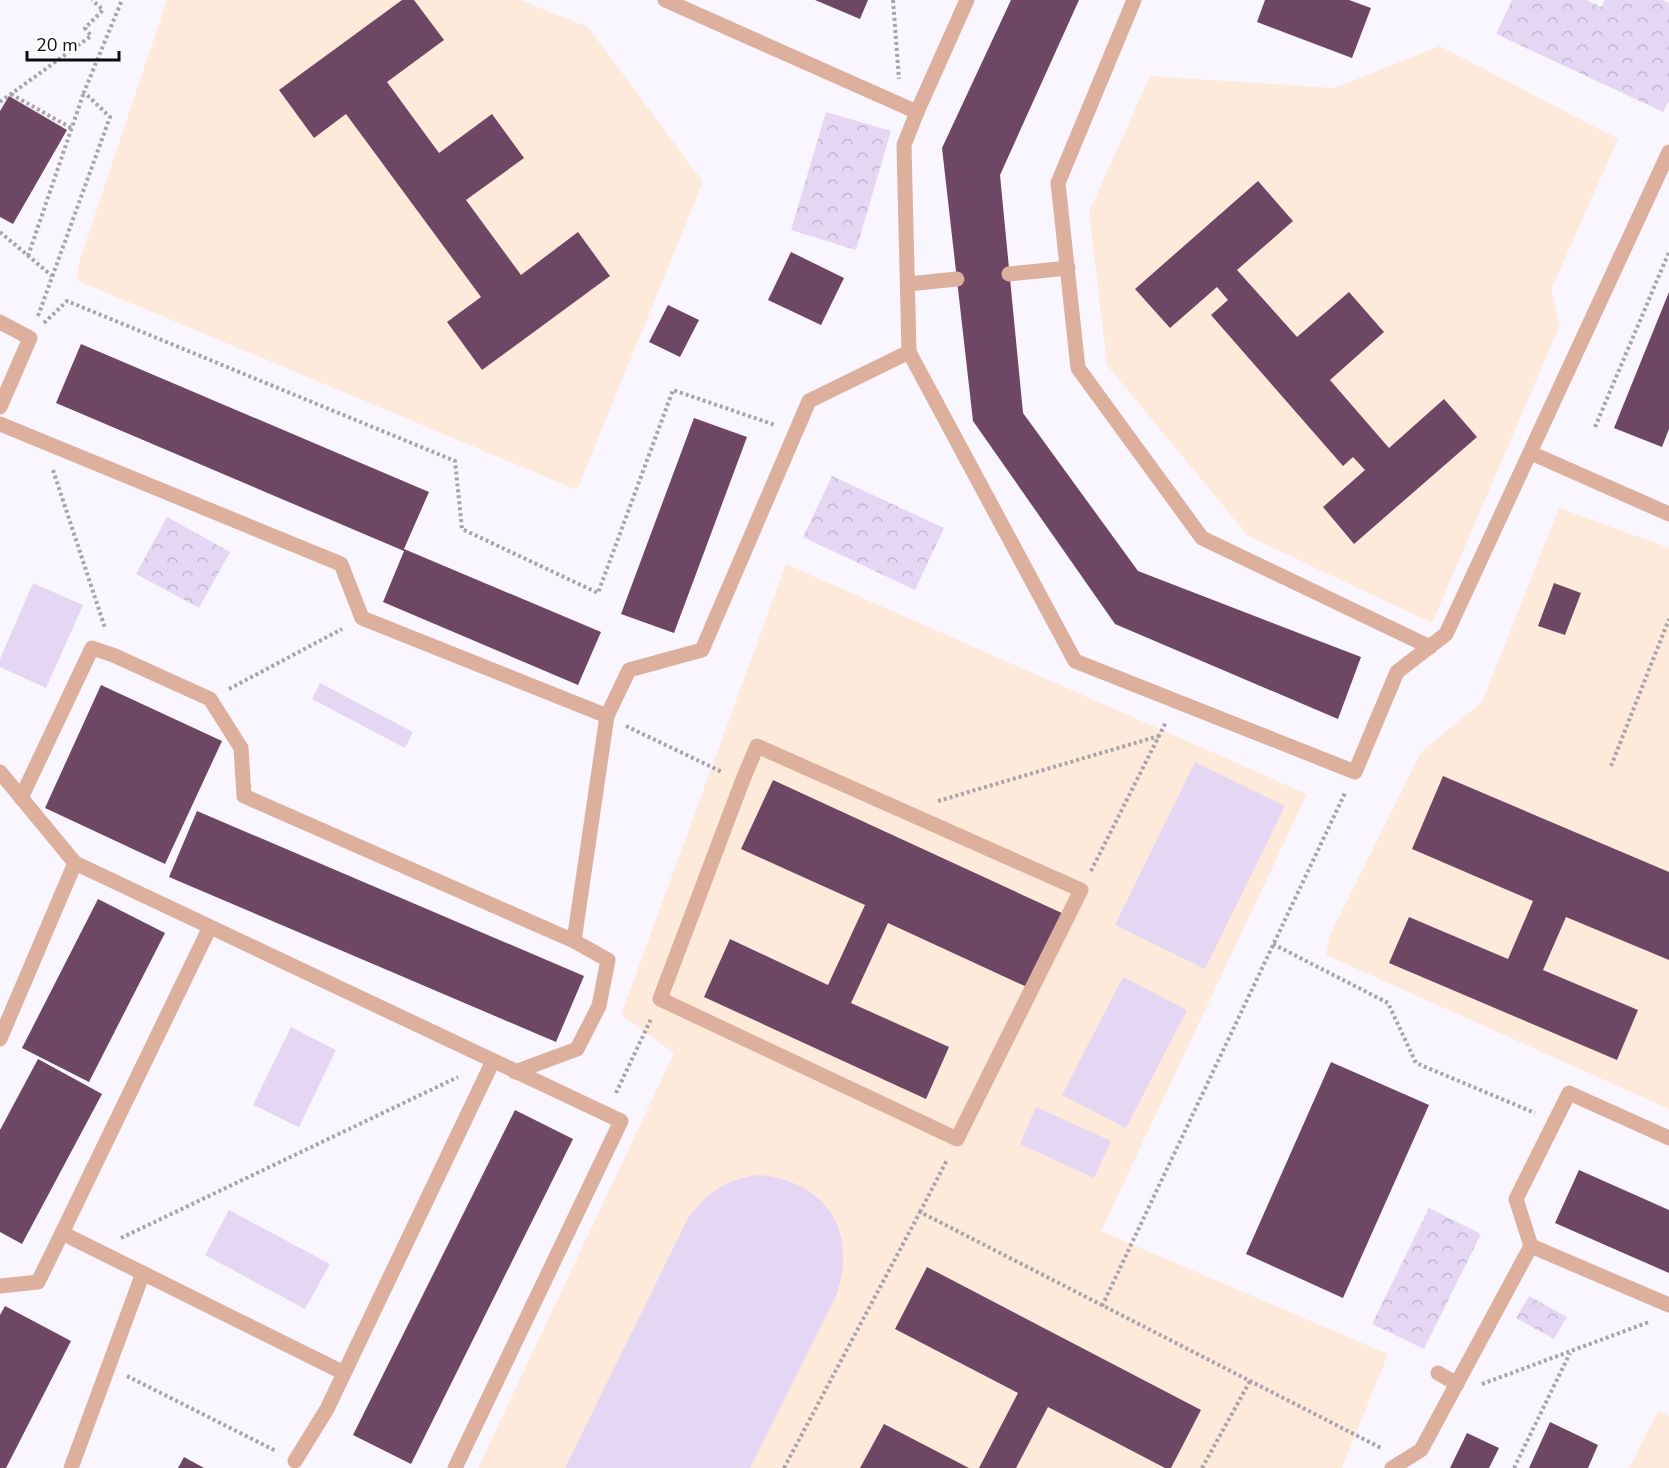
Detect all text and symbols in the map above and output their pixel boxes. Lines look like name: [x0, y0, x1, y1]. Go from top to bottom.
scale bar: [27, 24, 118, 62]
text: 20 m: [36, 33, 78, 57]

